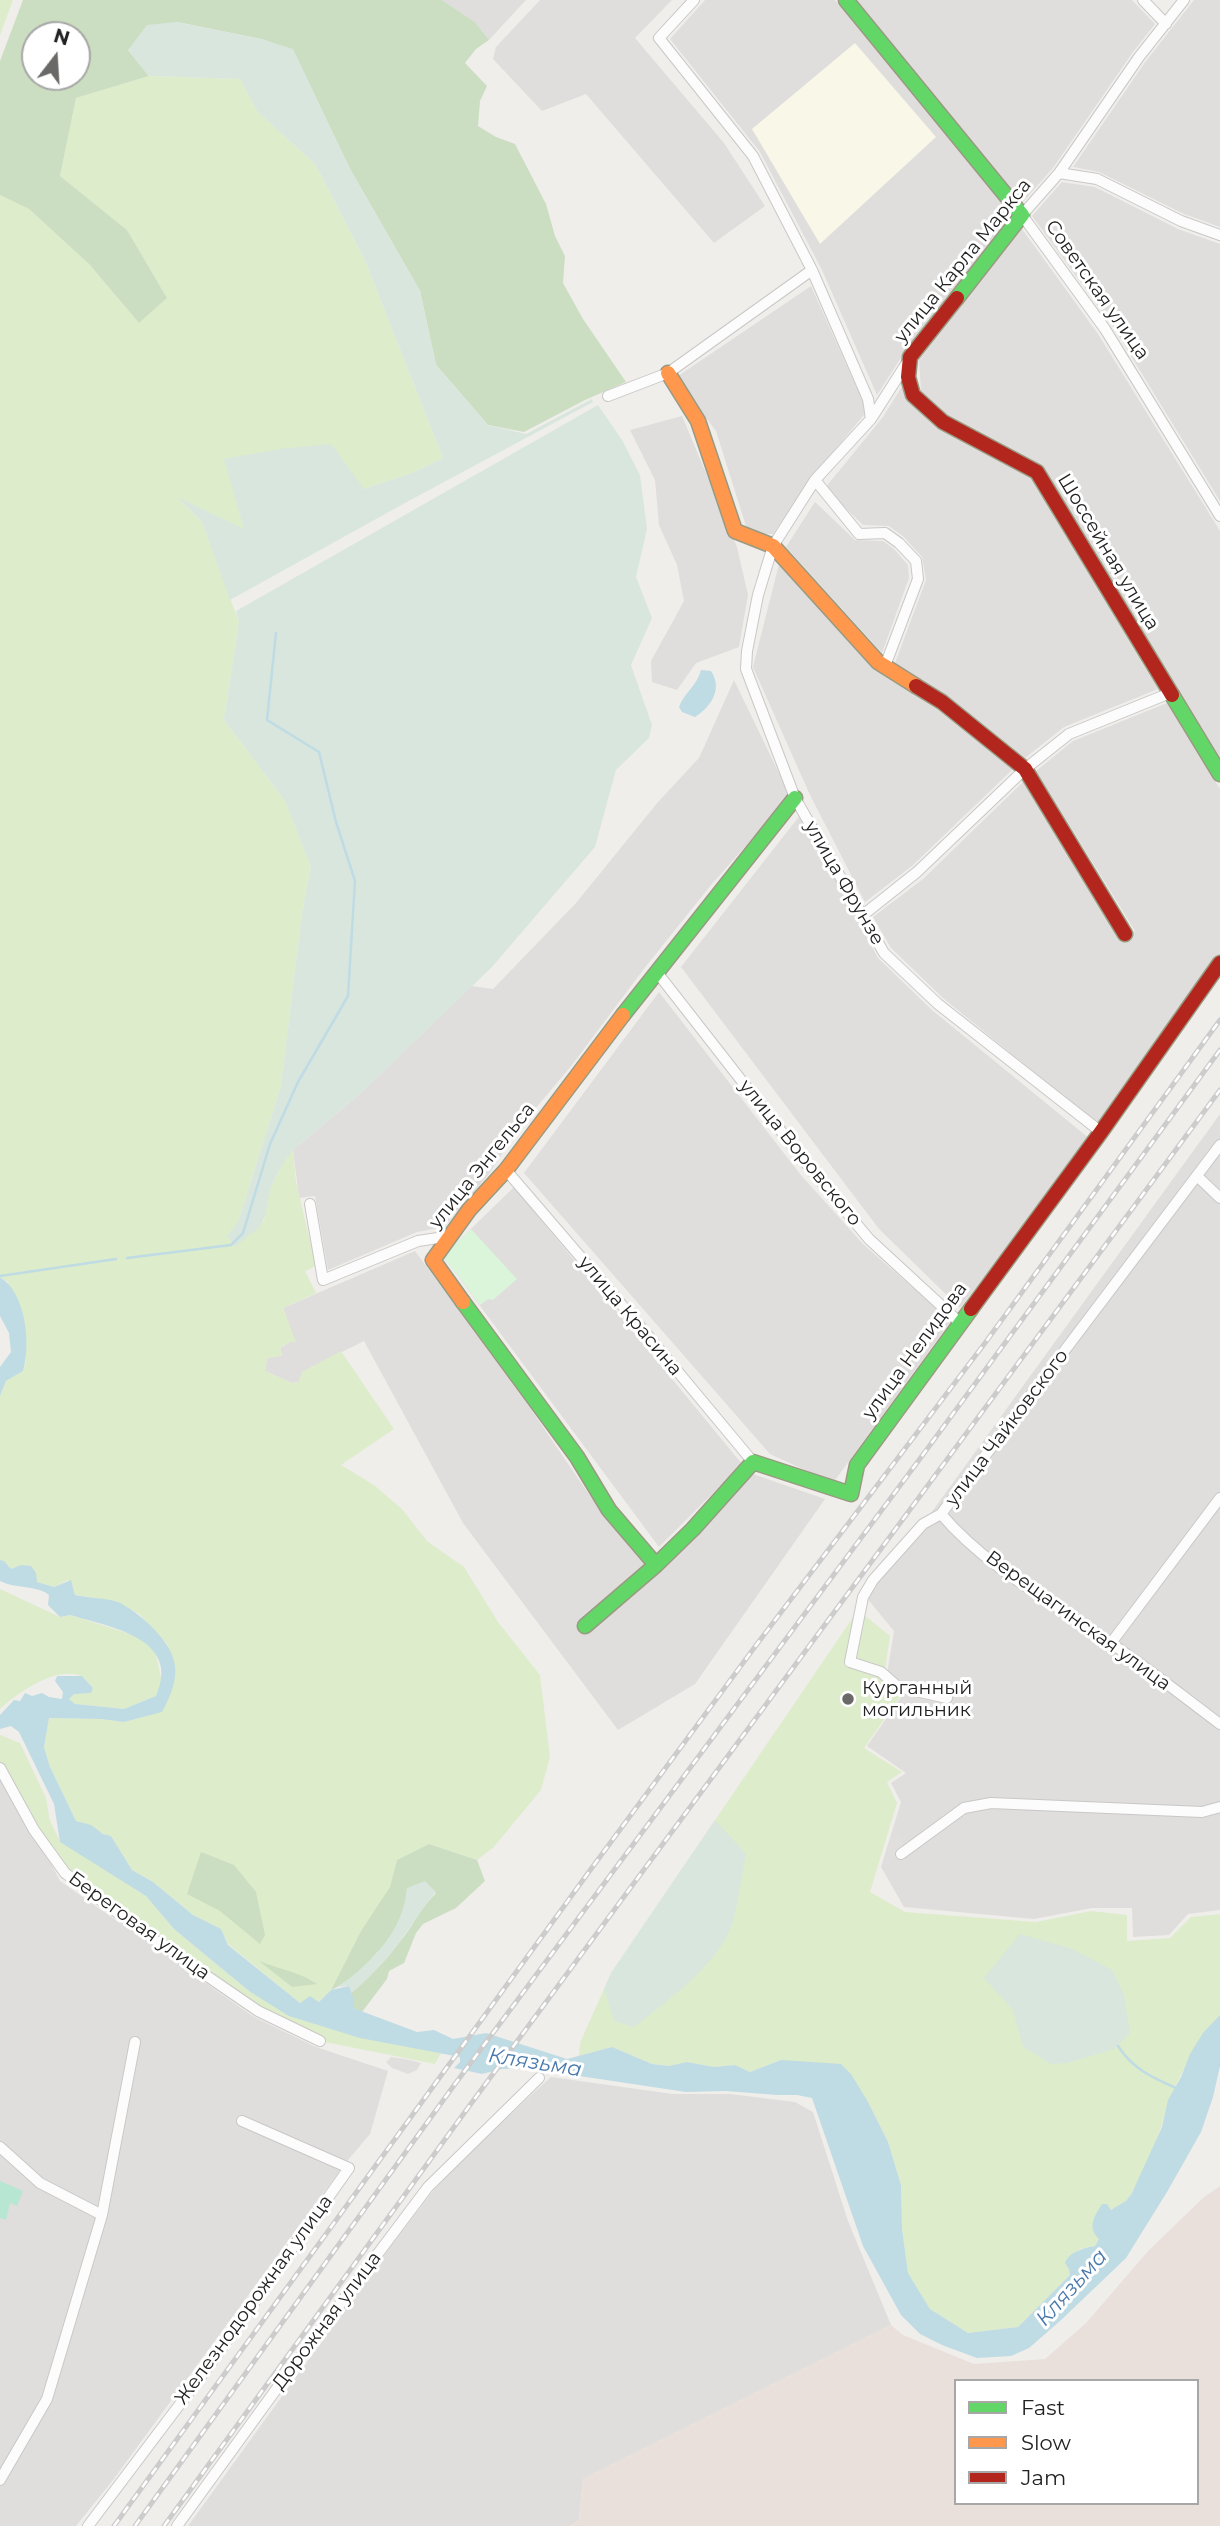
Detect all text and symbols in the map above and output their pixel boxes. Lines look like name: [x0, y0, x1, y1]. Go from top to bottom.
north arrow: [21, 21, 91, 91]
text: N: [51, 24, 72, 51]
street label: улица Карла Маркса: [890, 174, 1036, 348]
street label: Советская улица: [1040, 216, 1154, 364]
street label: Шоссейная улица: [1052, 470, 1164, 634]
street label: улица Фрунзе: [799, 817, 889, 949]
street label: улица Воровского: [734, 1075, 866, 1231]
street label: улица Энгельса: [424, 1099, 540, 1233]
street label: улица Красина: [573, 1252, 687, 1380]
street label: улица Нелидова: [858, 1278, 972, 1424]
street label: улица Чайковского: [941, 1345, 1073, 1511]
street label: Верещагинская улица: [981, 1546, 1175, 1696]
place label: Курганный могильник: [862, 1677, 972, 1721]
marker: Курганный могильник: [840, 1691, 856, 1707]
street label: Береговая улица: [64, 1867, 214, 1985]
water label: Клязьма: [486, 2043, 584, 2083]
street label: Железнодорожная улица: [170, 2191, 338, 2409]
water label: Клязьма: [1031, 2245, 1113, 2331]
street label: Дорожная улица: [268, 2247, 386, 2395]
legend: [954, 2379, 1199, 2505]
text: Fast: [1021, 2395, 1065, 2420]
text: Slow: [1021, 2430, 1071, 2455]
text: Jam: [1021, 2465, 1066, 2490]

